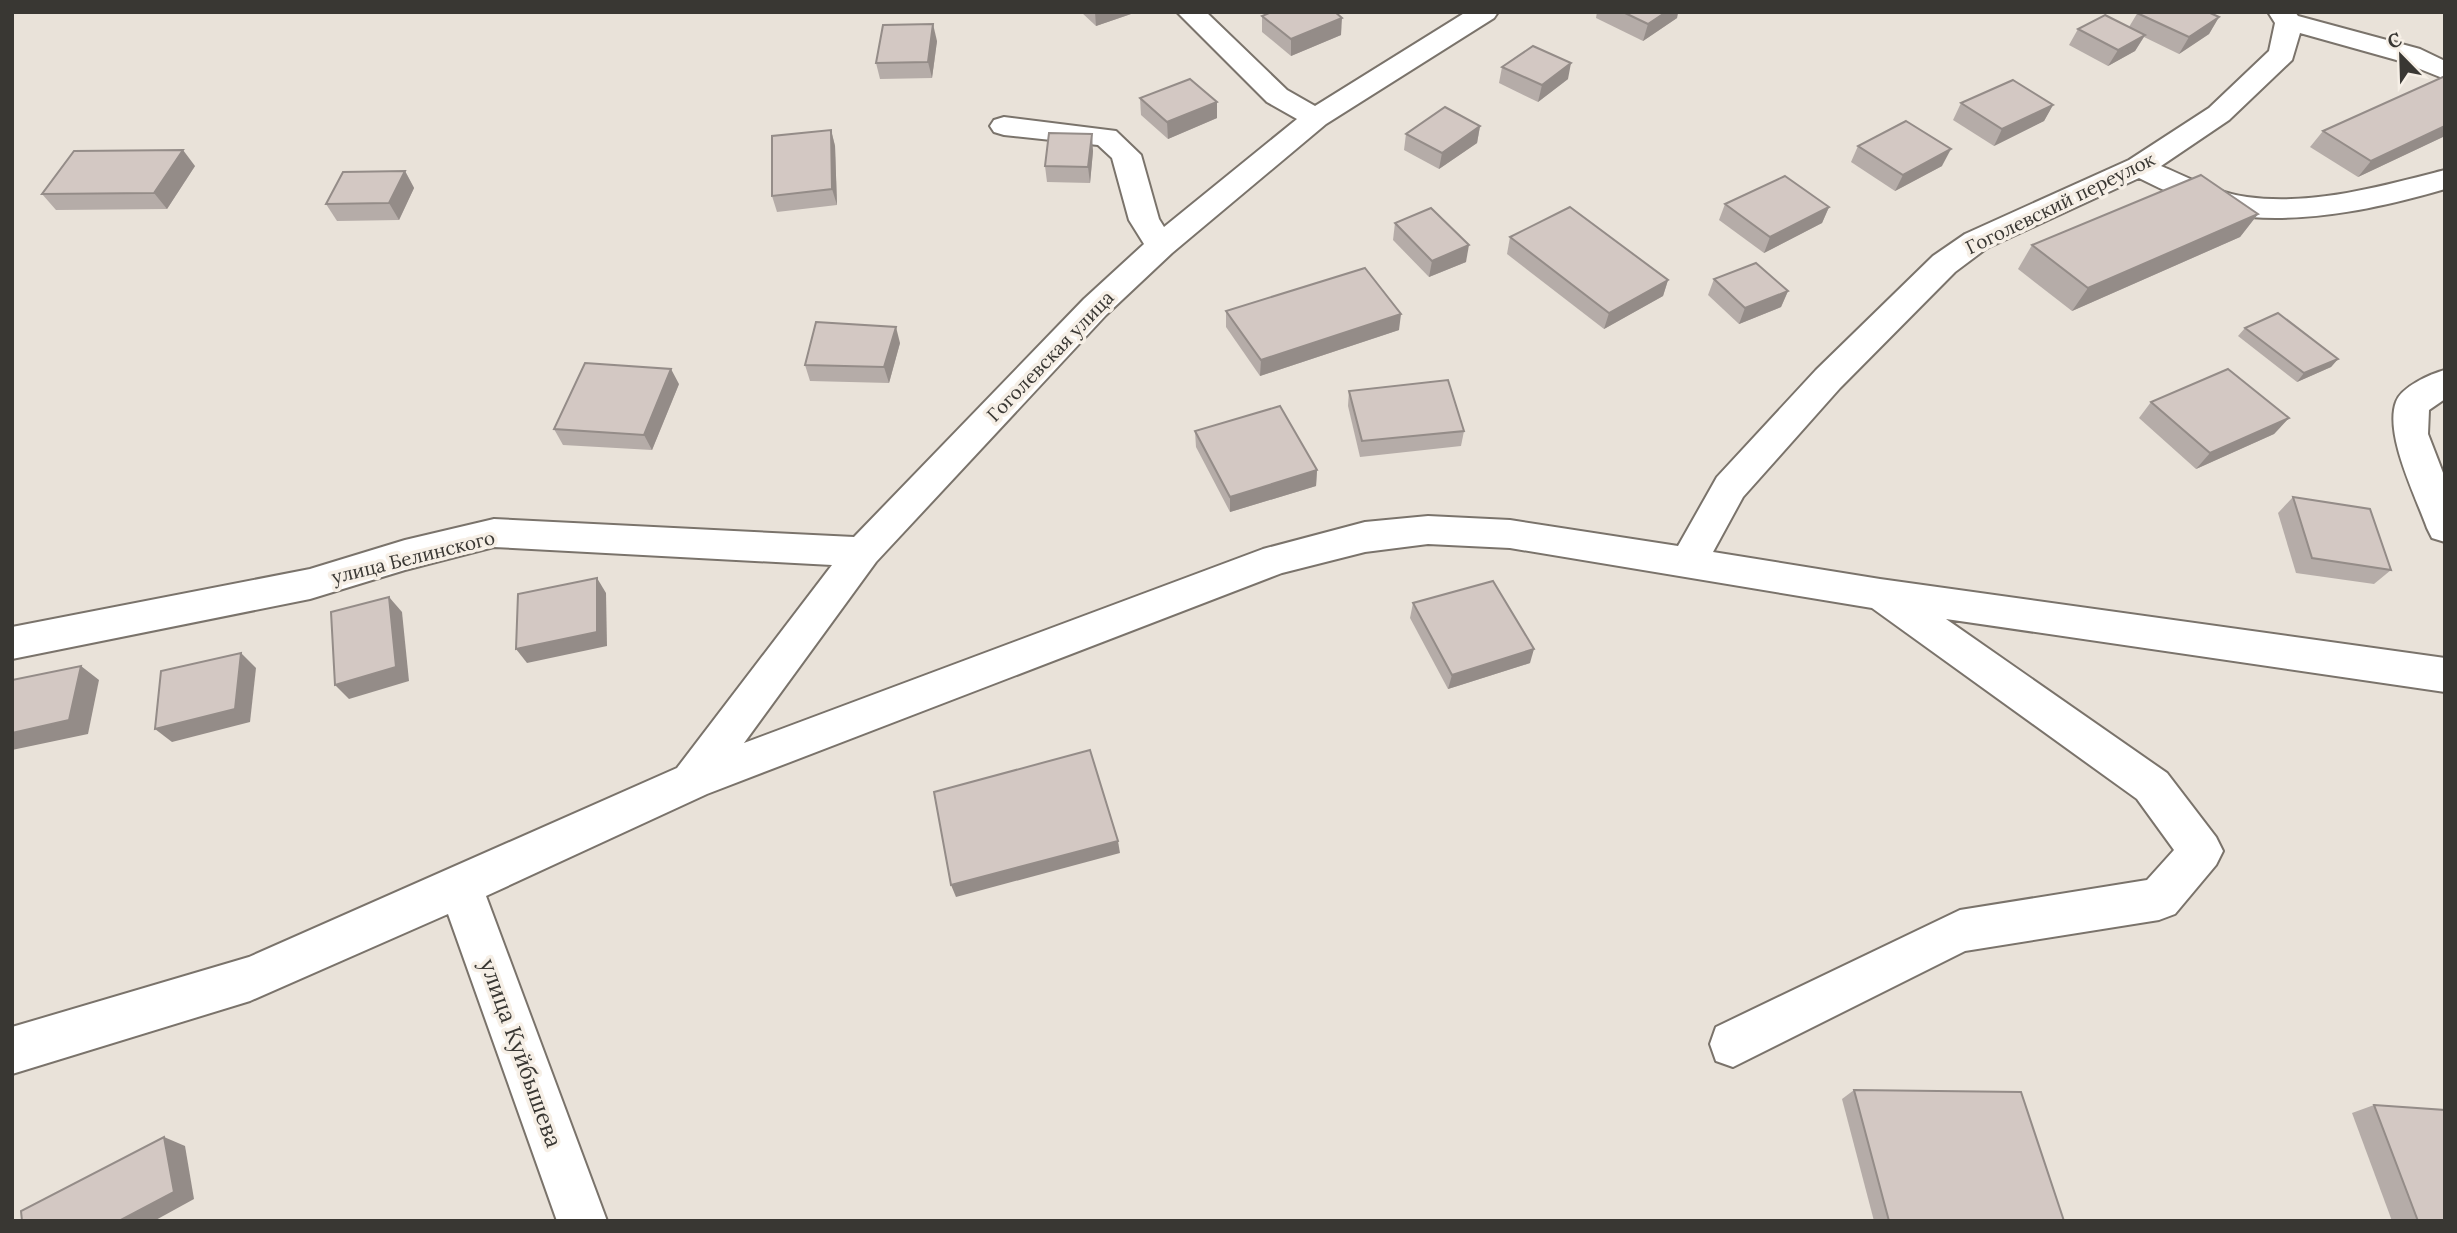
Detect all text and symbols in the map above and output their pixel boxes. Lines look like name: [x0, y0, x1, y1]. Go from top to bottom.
north arrow: [2366, 21, 2436, 91]
text: С: [2384, 27, 2405, 54]
street label: Гоголевский переулок: [1961, 146, 2159, 259]
street label: Гоголевская улица: [981, 285, 1119, 426]
street label: улица Белинского: [329, 525, 497, 589]
street label: улица Куйбышева: [474, 954, 569, 1151]

